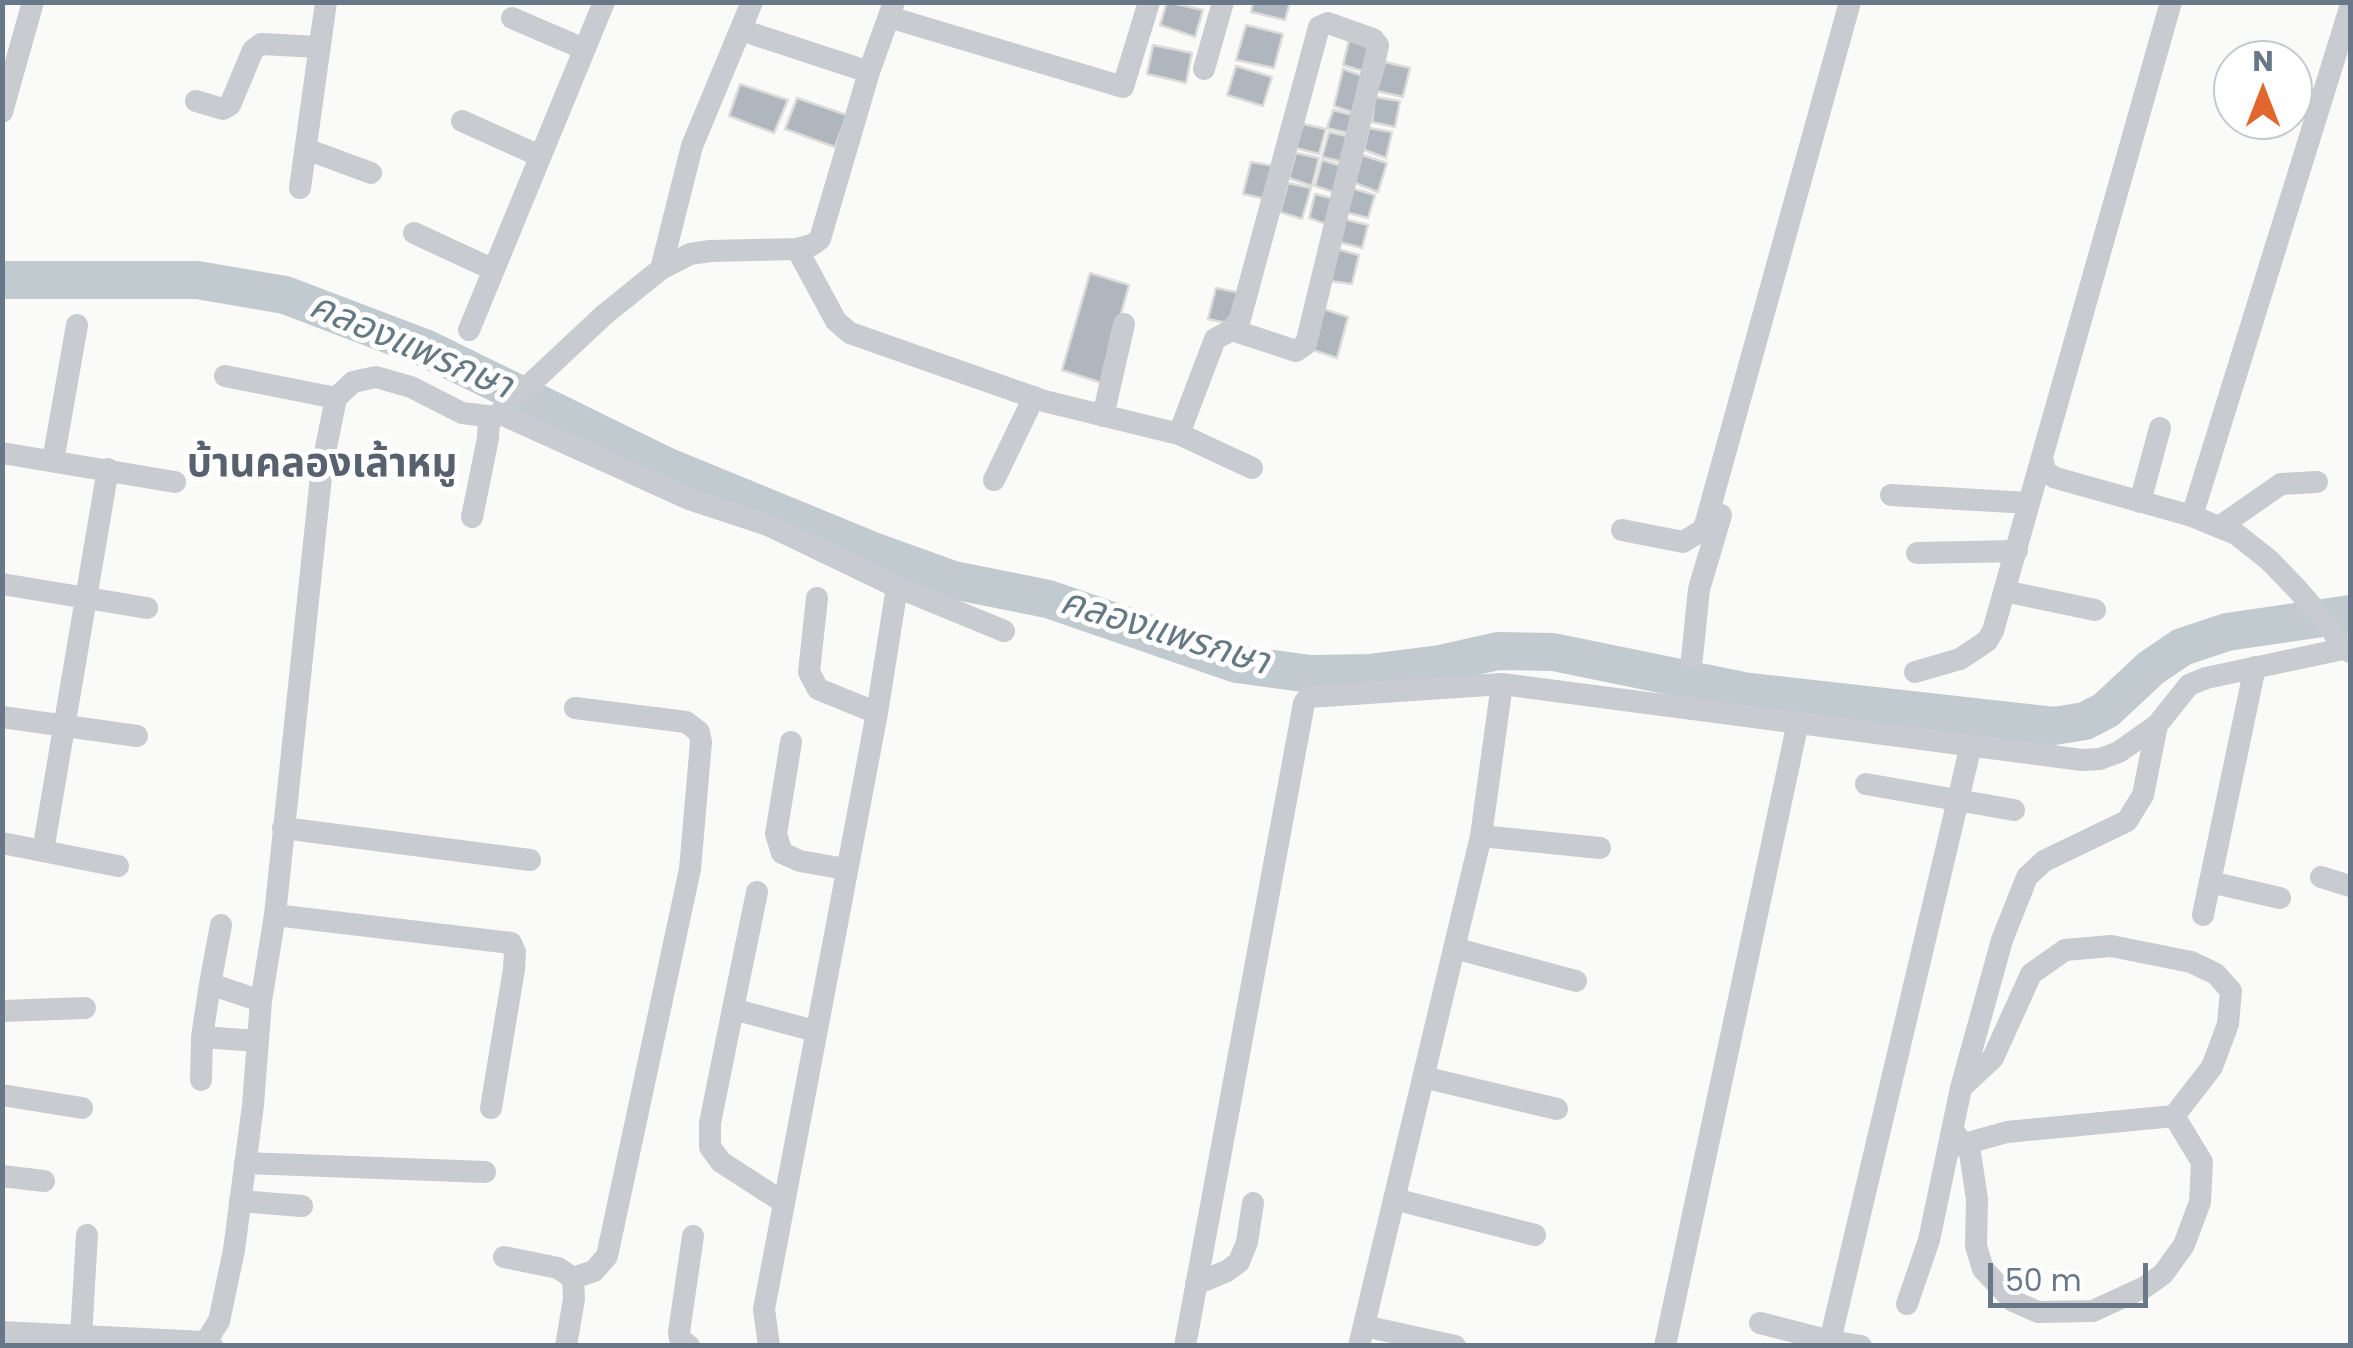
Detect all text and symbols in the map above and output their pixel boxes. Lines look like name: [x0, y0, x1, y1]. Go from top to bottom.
north arrow: [2213, 40, 2313, 140]
text: N: [2252, 42, 2274, 81]
water label: คลองแพรกษา: [302, 285, 518, 411]
district label: บ้านคลองเล้าหมู: [187, 442, 457, 490]
water label: คลองแพรกษา: [1054, 581, 1274, 687]
scale bar: [1993, 1243, 2153, 1305]
text: 50 m: [2005, 1259, 2082, 1302]

